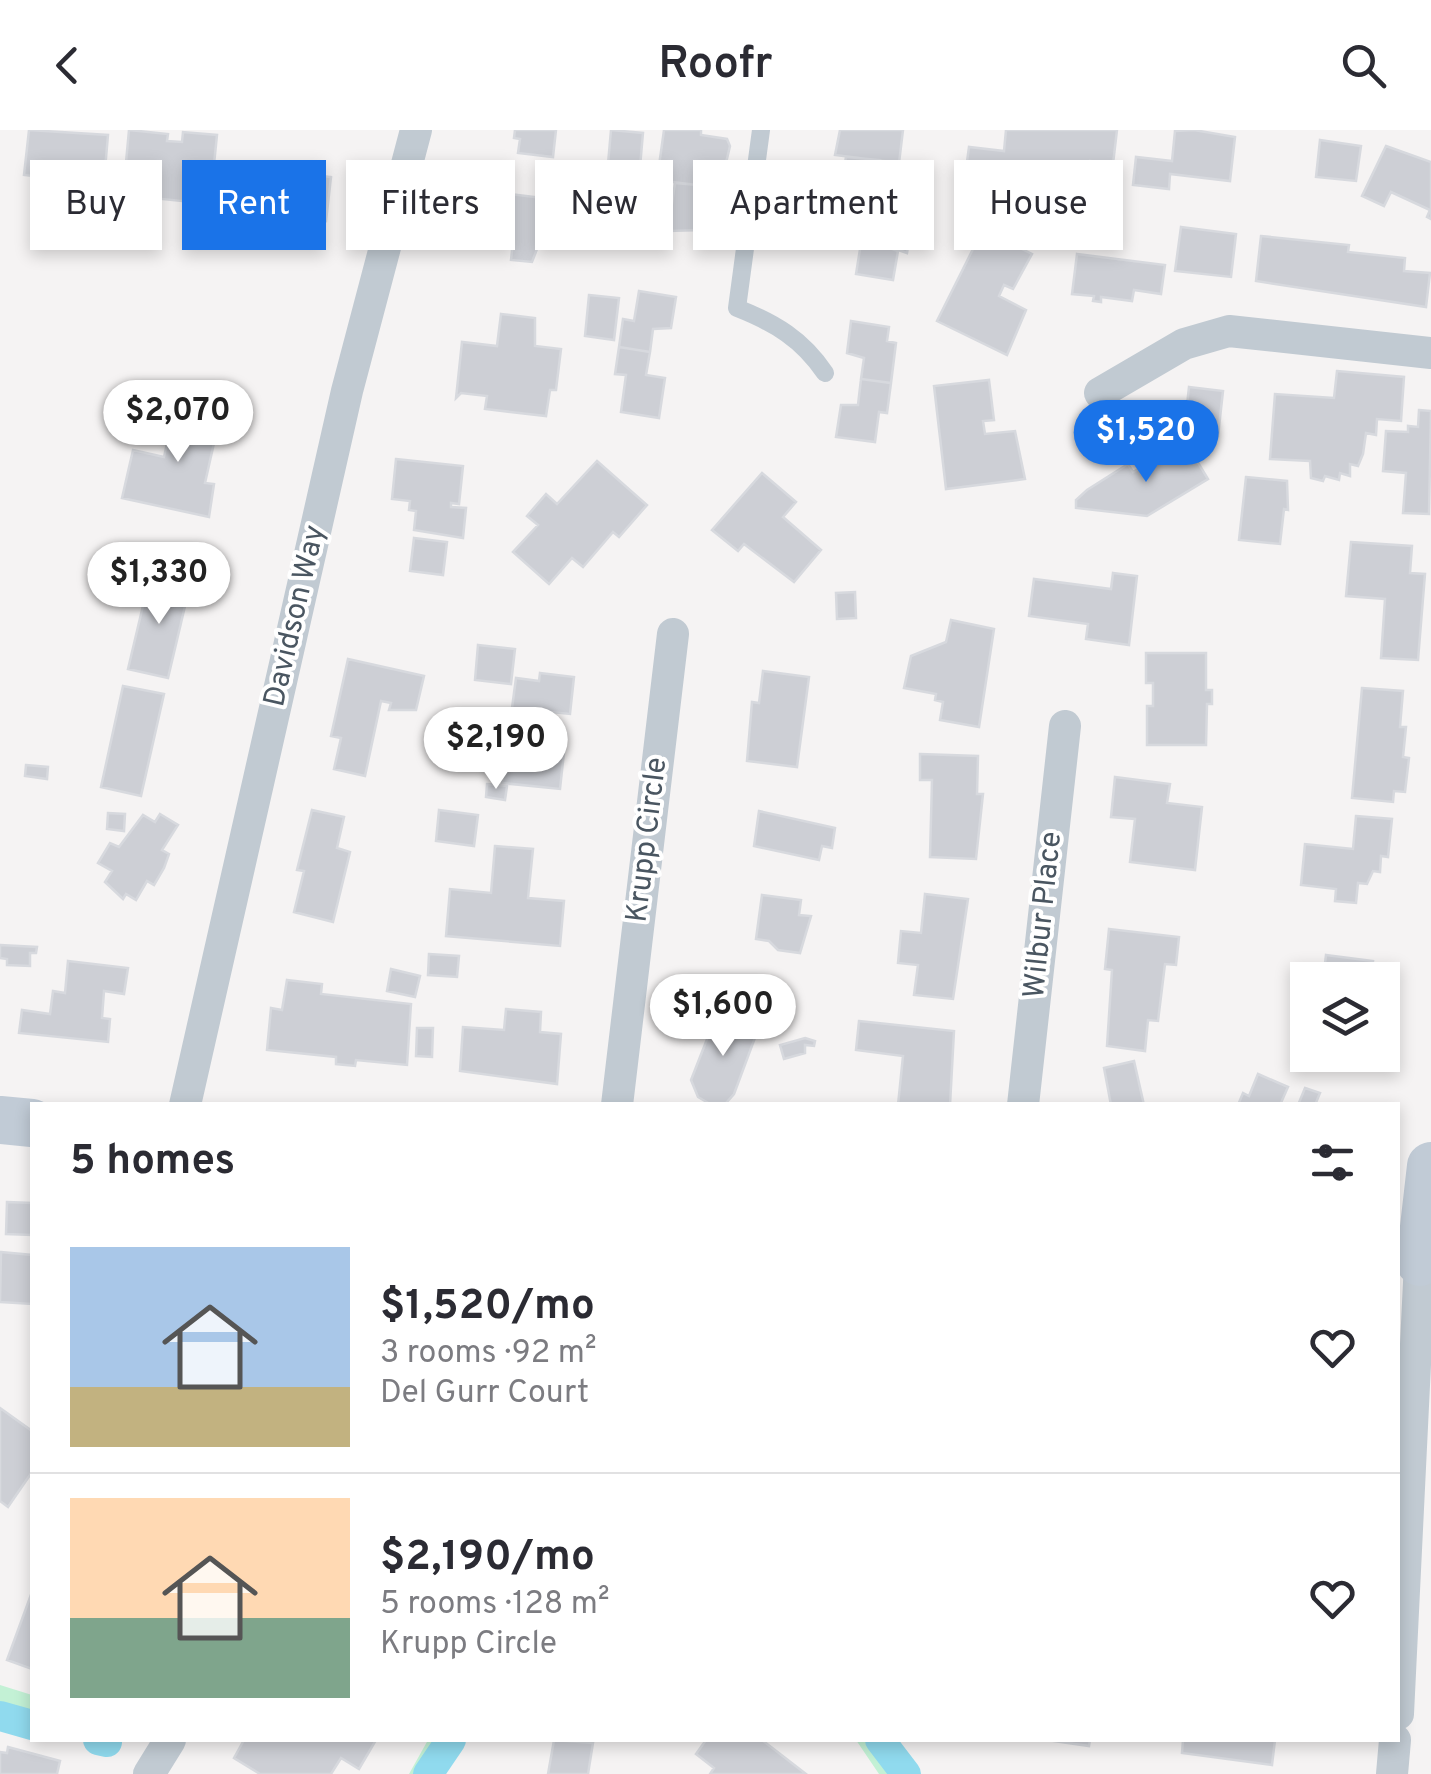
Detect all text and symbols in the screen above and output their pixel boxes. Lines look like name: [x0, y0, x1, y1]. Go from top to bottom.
text: Roofr: [658, 37, 773, 94]
icon: back: [40, 38, 95, 93]
icon: search: [1336, 38, 1391, 93]
chip: Buy: [30, 160, 162, 250]
chip: Rent: [182, 160, 326, 250]
chip: Filters: [346, 160, 515, 250]
chip: New: [535, 160, 673, 250]
chip: Apartment: [693, 160, 934, 250]
chip: House: [954, 160, 1123, 250]
pin: $2,070: [97, 380, 259, 465]
text: $2,070: [125, 392, 231, 432]
pin: $1,520: [1065, 400, 1227, 485]
text: $1,520: [1096, 412, 1196, 452]
street label: Davidson Way: [257, 522, 335, 710]
pin: $1,330: [78, 542, 240, 627]
text: $1,330: [109, 554, 209, 594]
pin: $2,190: [415, 707, 577, 792]
text: $2,190: [446, 719, 546, 759]
street label: Krupp Circle: [620, 755, 676, 925]
street label: Wilbur Place: [1017, 830, 1071, 1000]
map controls: [1290, 962, 1400, 1072]
button: layers: [1290, 962, 1400, 1072]
pin: $1,600: [642, 974, 804, 1059]
text: $1,600: [672, 986, 774, 1026]
icon: filters: [1305, 1135, 1360, 1190]
text: 5 homes: [70, 1136, 235, 1189]
text: $1,520/mo: [380, 1281, 595, 1334]
icon: home: [150, 1287, 270, 1407]
icon: heart: [1305, 1320, 1360, 1375]
text: 3 rooms · 92 m²: [380, 1334, 597, 1374]
text: Del Gurr Court: [380, 1374, 589, 1414]
text: $2,190/mo: [380, 1532, 595, 1585]
icon: home: [150, 1538, 270, 1658]
icon: heart: [1305, 1571, 1360, 1626]
text: 5 rooms · 128 m²: [380, 1585, 610, 1625]
text: Krupp Circle: [380, 1625, 557, 1665]

